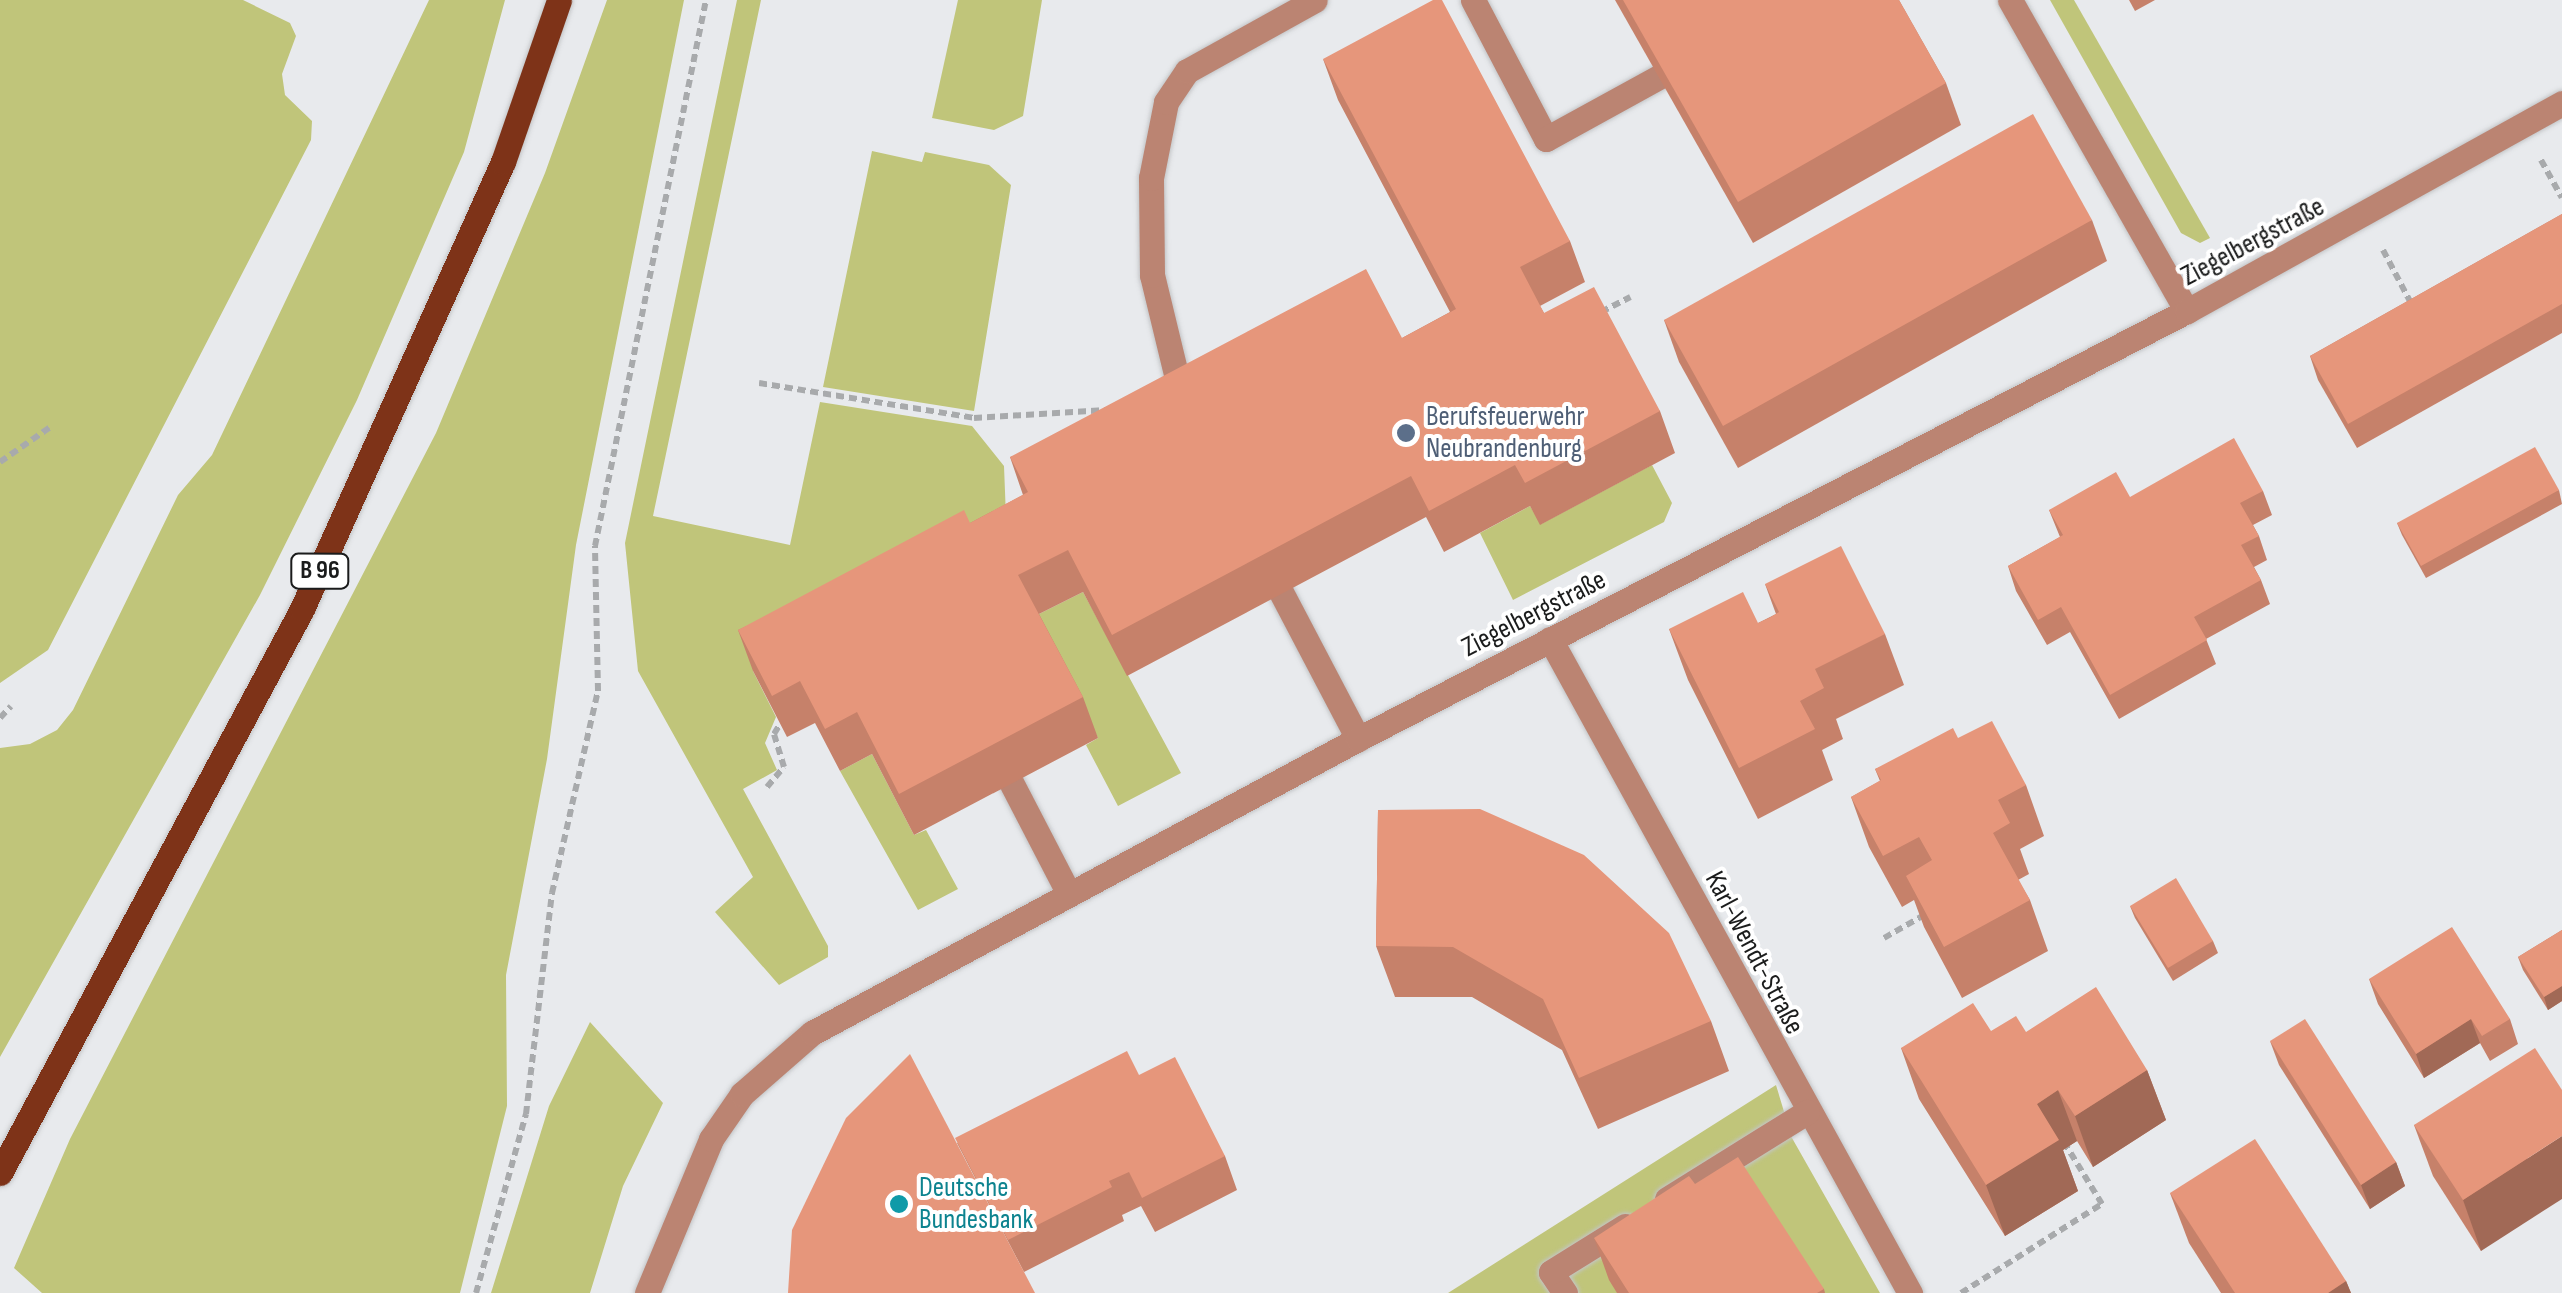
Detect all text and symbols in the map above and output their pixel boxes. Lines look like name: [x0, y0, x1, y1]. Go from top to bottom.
street label: Ziegelbergstraße: [2176, 190, 2330, 294]
place label: Berufsfeuerwehr Neubrandenburg: [1426, 400, 1585, 466]
marker: Berufsfeuerwehr Neubrandenburg: [1395, 422, 1417, 444]
road number: B 96: [290, 551, 350, 591]
street label: Ziegelbergstraße: [1456, 563, 1612, 665]
street label: Karl-Wendt-Straße: [1697, 866, 1811, 1040]
place label: Deutsche Bundesbank: [919, 1171, 1033, 1237]
marker: Deutsche Bundesbank: [888, 1193, 910, 1215]

